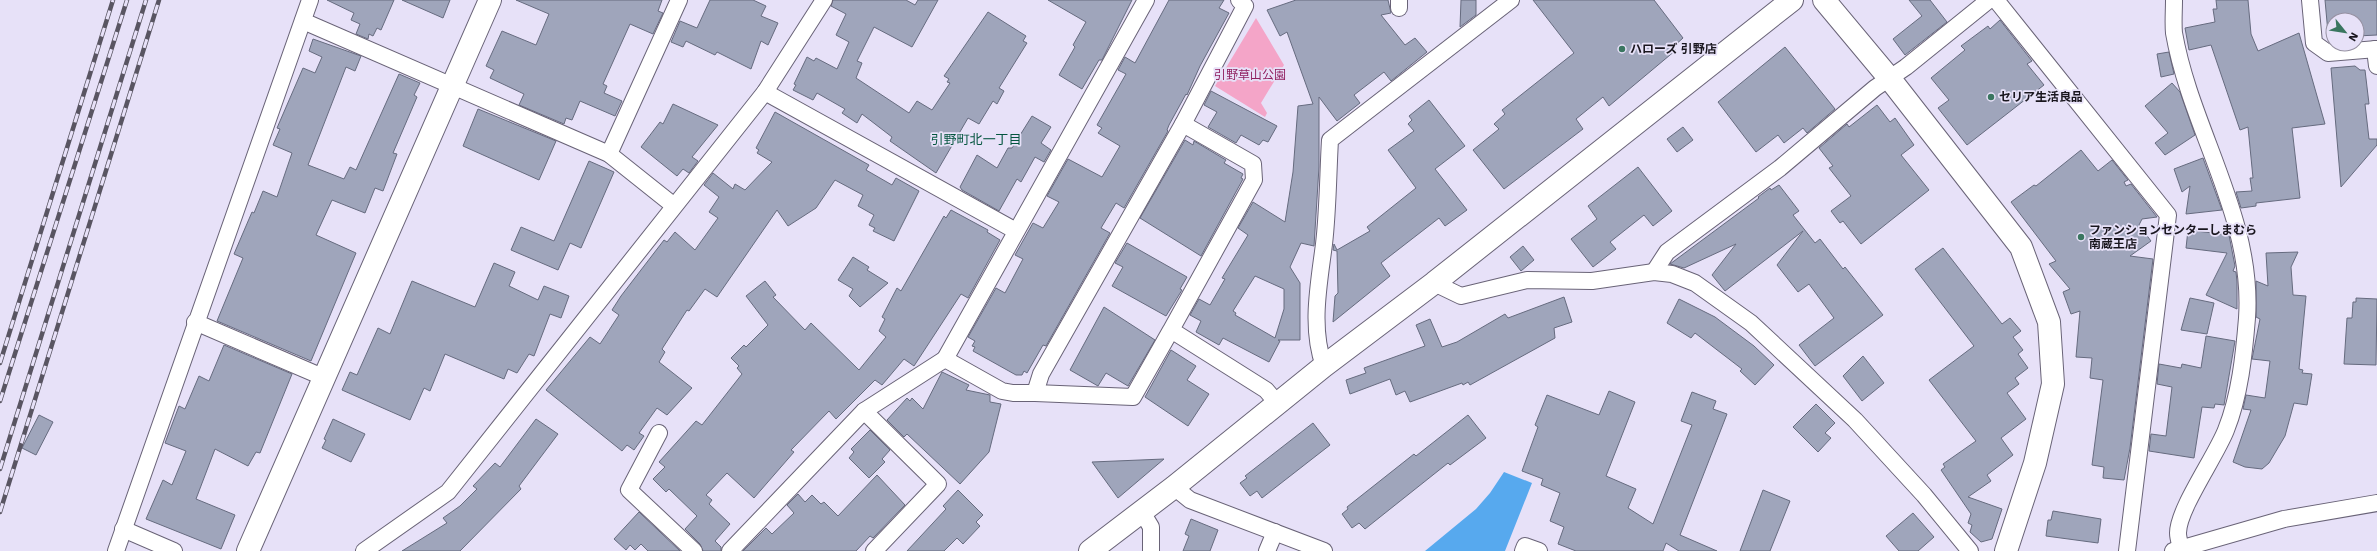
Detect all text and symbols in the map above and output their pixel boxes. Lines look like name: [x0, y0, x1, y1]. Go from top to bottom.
north arrow: [2325, 12, 2365, 52]
text: N: [2346, 30, 2361, 44]
place label: ハローズ 引野店: [1630, 42, 1717, 56]
marker: ハローズ 引野店: [1617, 44, 1627, 54]
park label: 引野草山公園: [1214, 68, 1286, 82]
place label: セリア生活良品: [1999, 90, 2083, 104]
marker: セリア生活良品: [1986, 92, 1996, 102]
district label: 引野町北一丁目: [930, 132, 1022, 147]
place label: ファンションセンターしまむら 南蔵王店: [2089, 223, 2257, 251]
marker: ファンションセンターしまむら 南蔵王店: [2076, 232, 2086, 242]

